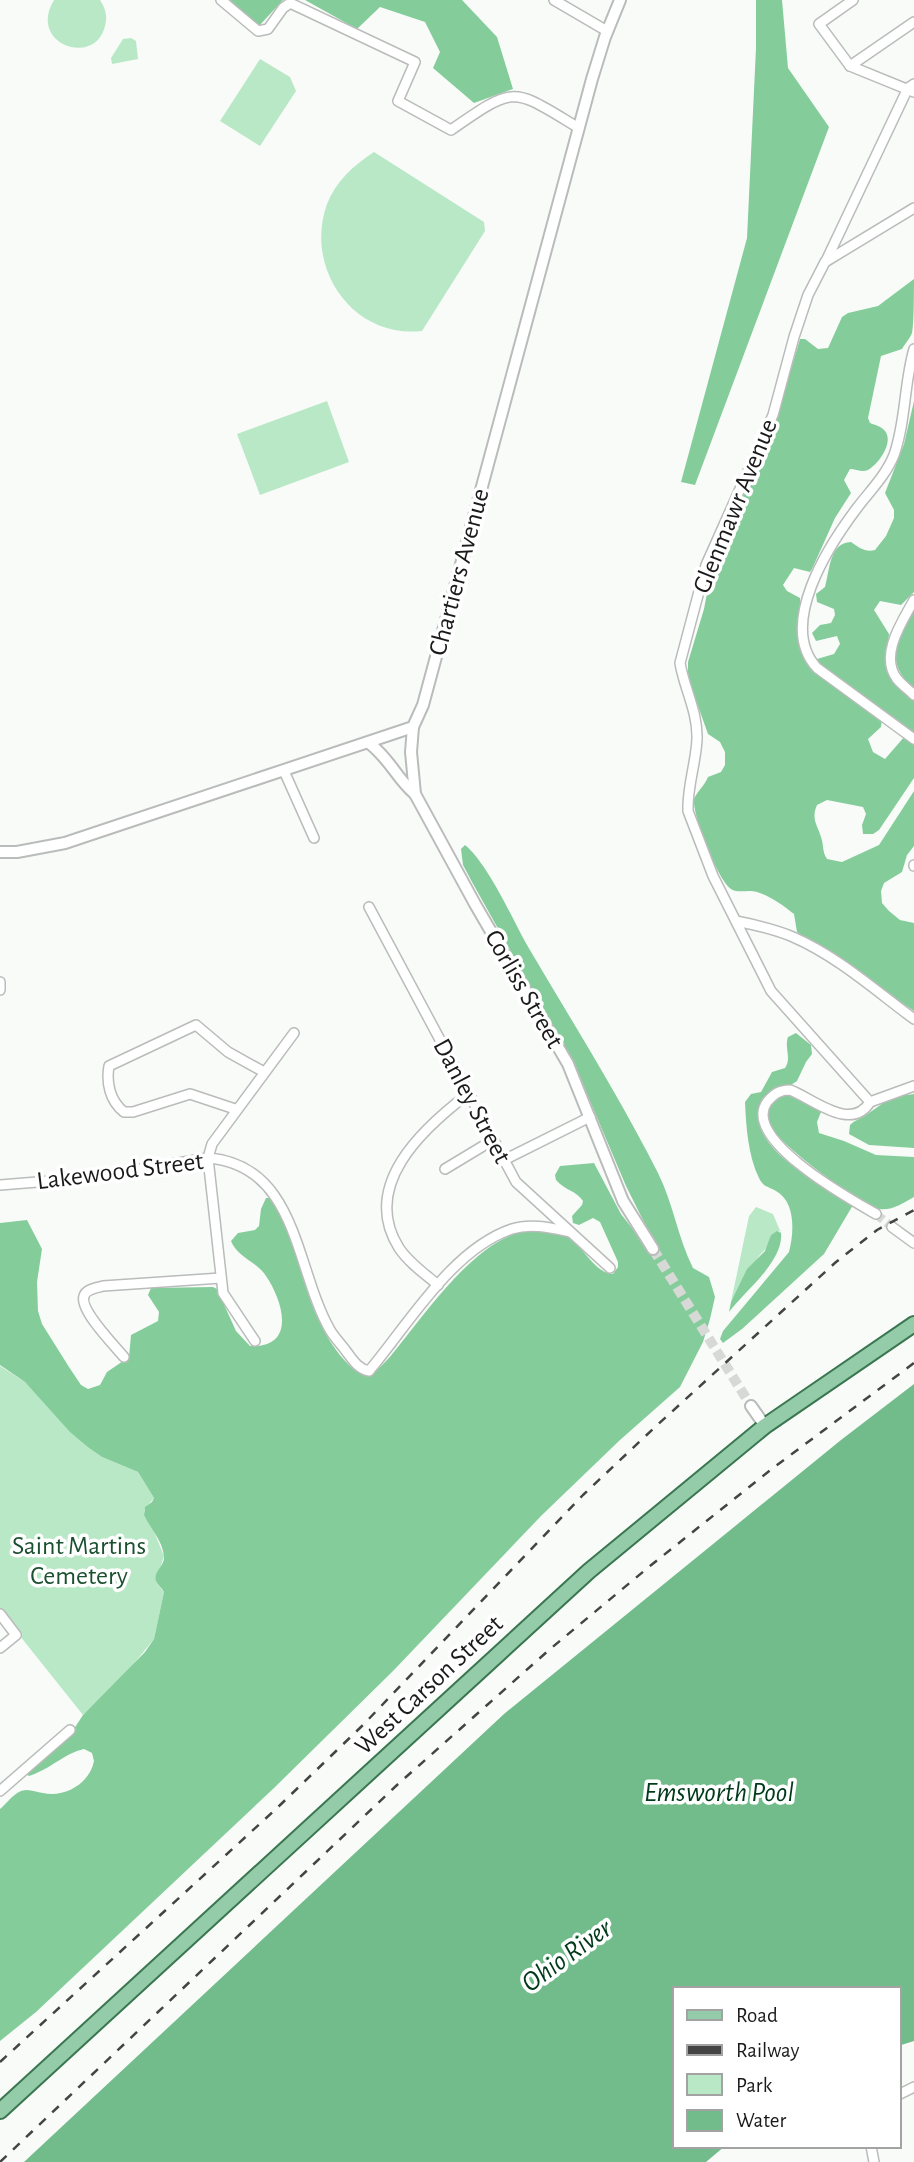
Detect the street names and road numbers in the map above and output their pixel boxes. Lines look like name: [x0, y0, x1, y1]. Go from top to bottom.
street label: Glenmawr Avenue: [688, 415, 782, 597]
street label: Chartiers Avenue: [424, 486, 494, 658]
street label: Corliss Street: [480, 926, 568, 1052]
street label: Danley Street: [428, 1034, 516, 1168]
street label: Lakewood Street: [35, 1148, 205, 1194]
street label: West Carson Street: [350, 1610, 508, 1760]

